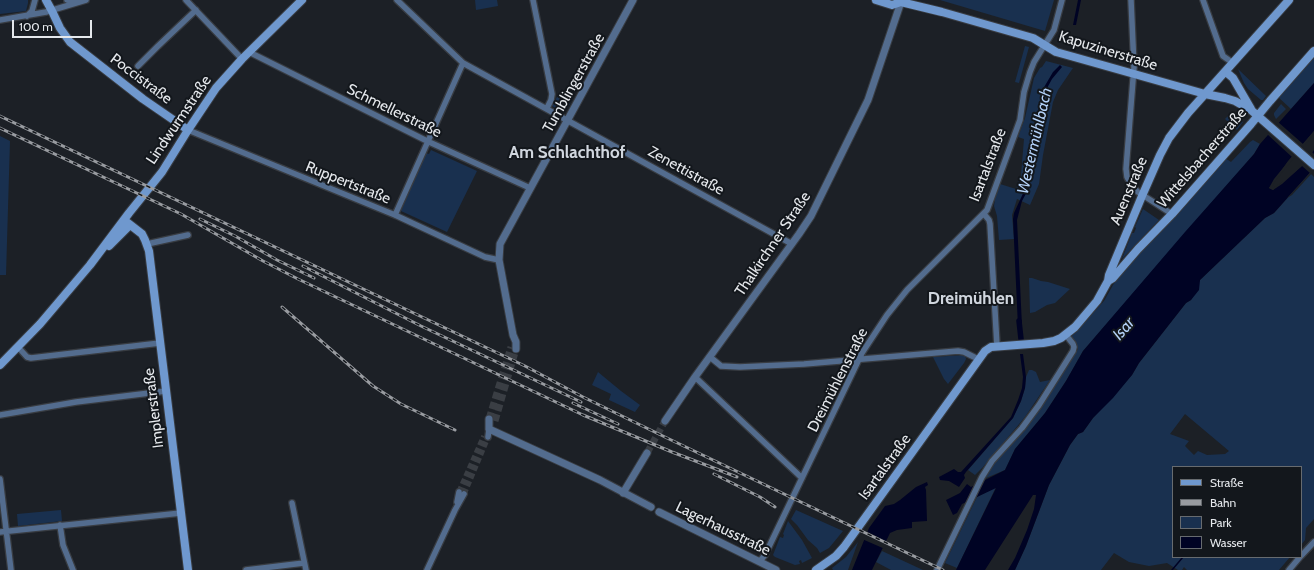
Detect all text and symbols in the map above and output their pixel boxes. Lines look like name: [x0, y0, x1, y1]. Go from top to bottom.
scale bar: [14, 12, 94, 38]
text: 100 m: [19, 19, 53, 34]
street label: Kapuzinerstraße: [1056, 27, 1160, 75]
street label: Tumblingerstraße: [539, 30, 609, 136]
street label: Poccistraße: [107, 50, 175, 108]
street label: Lindwurmstraße: [143, 72, 215, 168]
street label: Schmellerstraße: [344, 80, 444, 142]
water label: Westermühlbach: [1013, 86, 1057, 196]
street label: Wittelsbacherstraße: [1154, 104, 1250, 212]
street label: Isartalstraße: [966, 126, 1010, 204]
district label: Am Schlachthof: [509, 143, 625, 163]
street label: Zenettistraße: [645, 143, 727, 199]
street label: Auenstraße: [1107, 154, 1151, 228]
street label: Ruppertstraße: [303, 158, 393, 208]
street label: Thalkirchner Straße: [731, 188, 815, 300]
district label: Dreimühlen: [928, 289, 1014, 309]
water label: Isar: [1109, 314, 1139, 344]
street label: Dreimühlenstraße: [804, 325, 872, 435]
street label: Implerstraße: [140, 367, 168, 449]
street label: Isartalstraße: [855, 431, 915, 503]
legend: [1172, 466, 1302, 558]
text: Straße: [1210, 475, 1243, 490]
text: Bahn: [1210, 495, 1236, 510]
street label: Lagerhausstraße: [673, 498, 773, 560]
text: Park: [1210, 515, 1232, 530]
text: Wasser: [1210, 535, 1247, 550]

